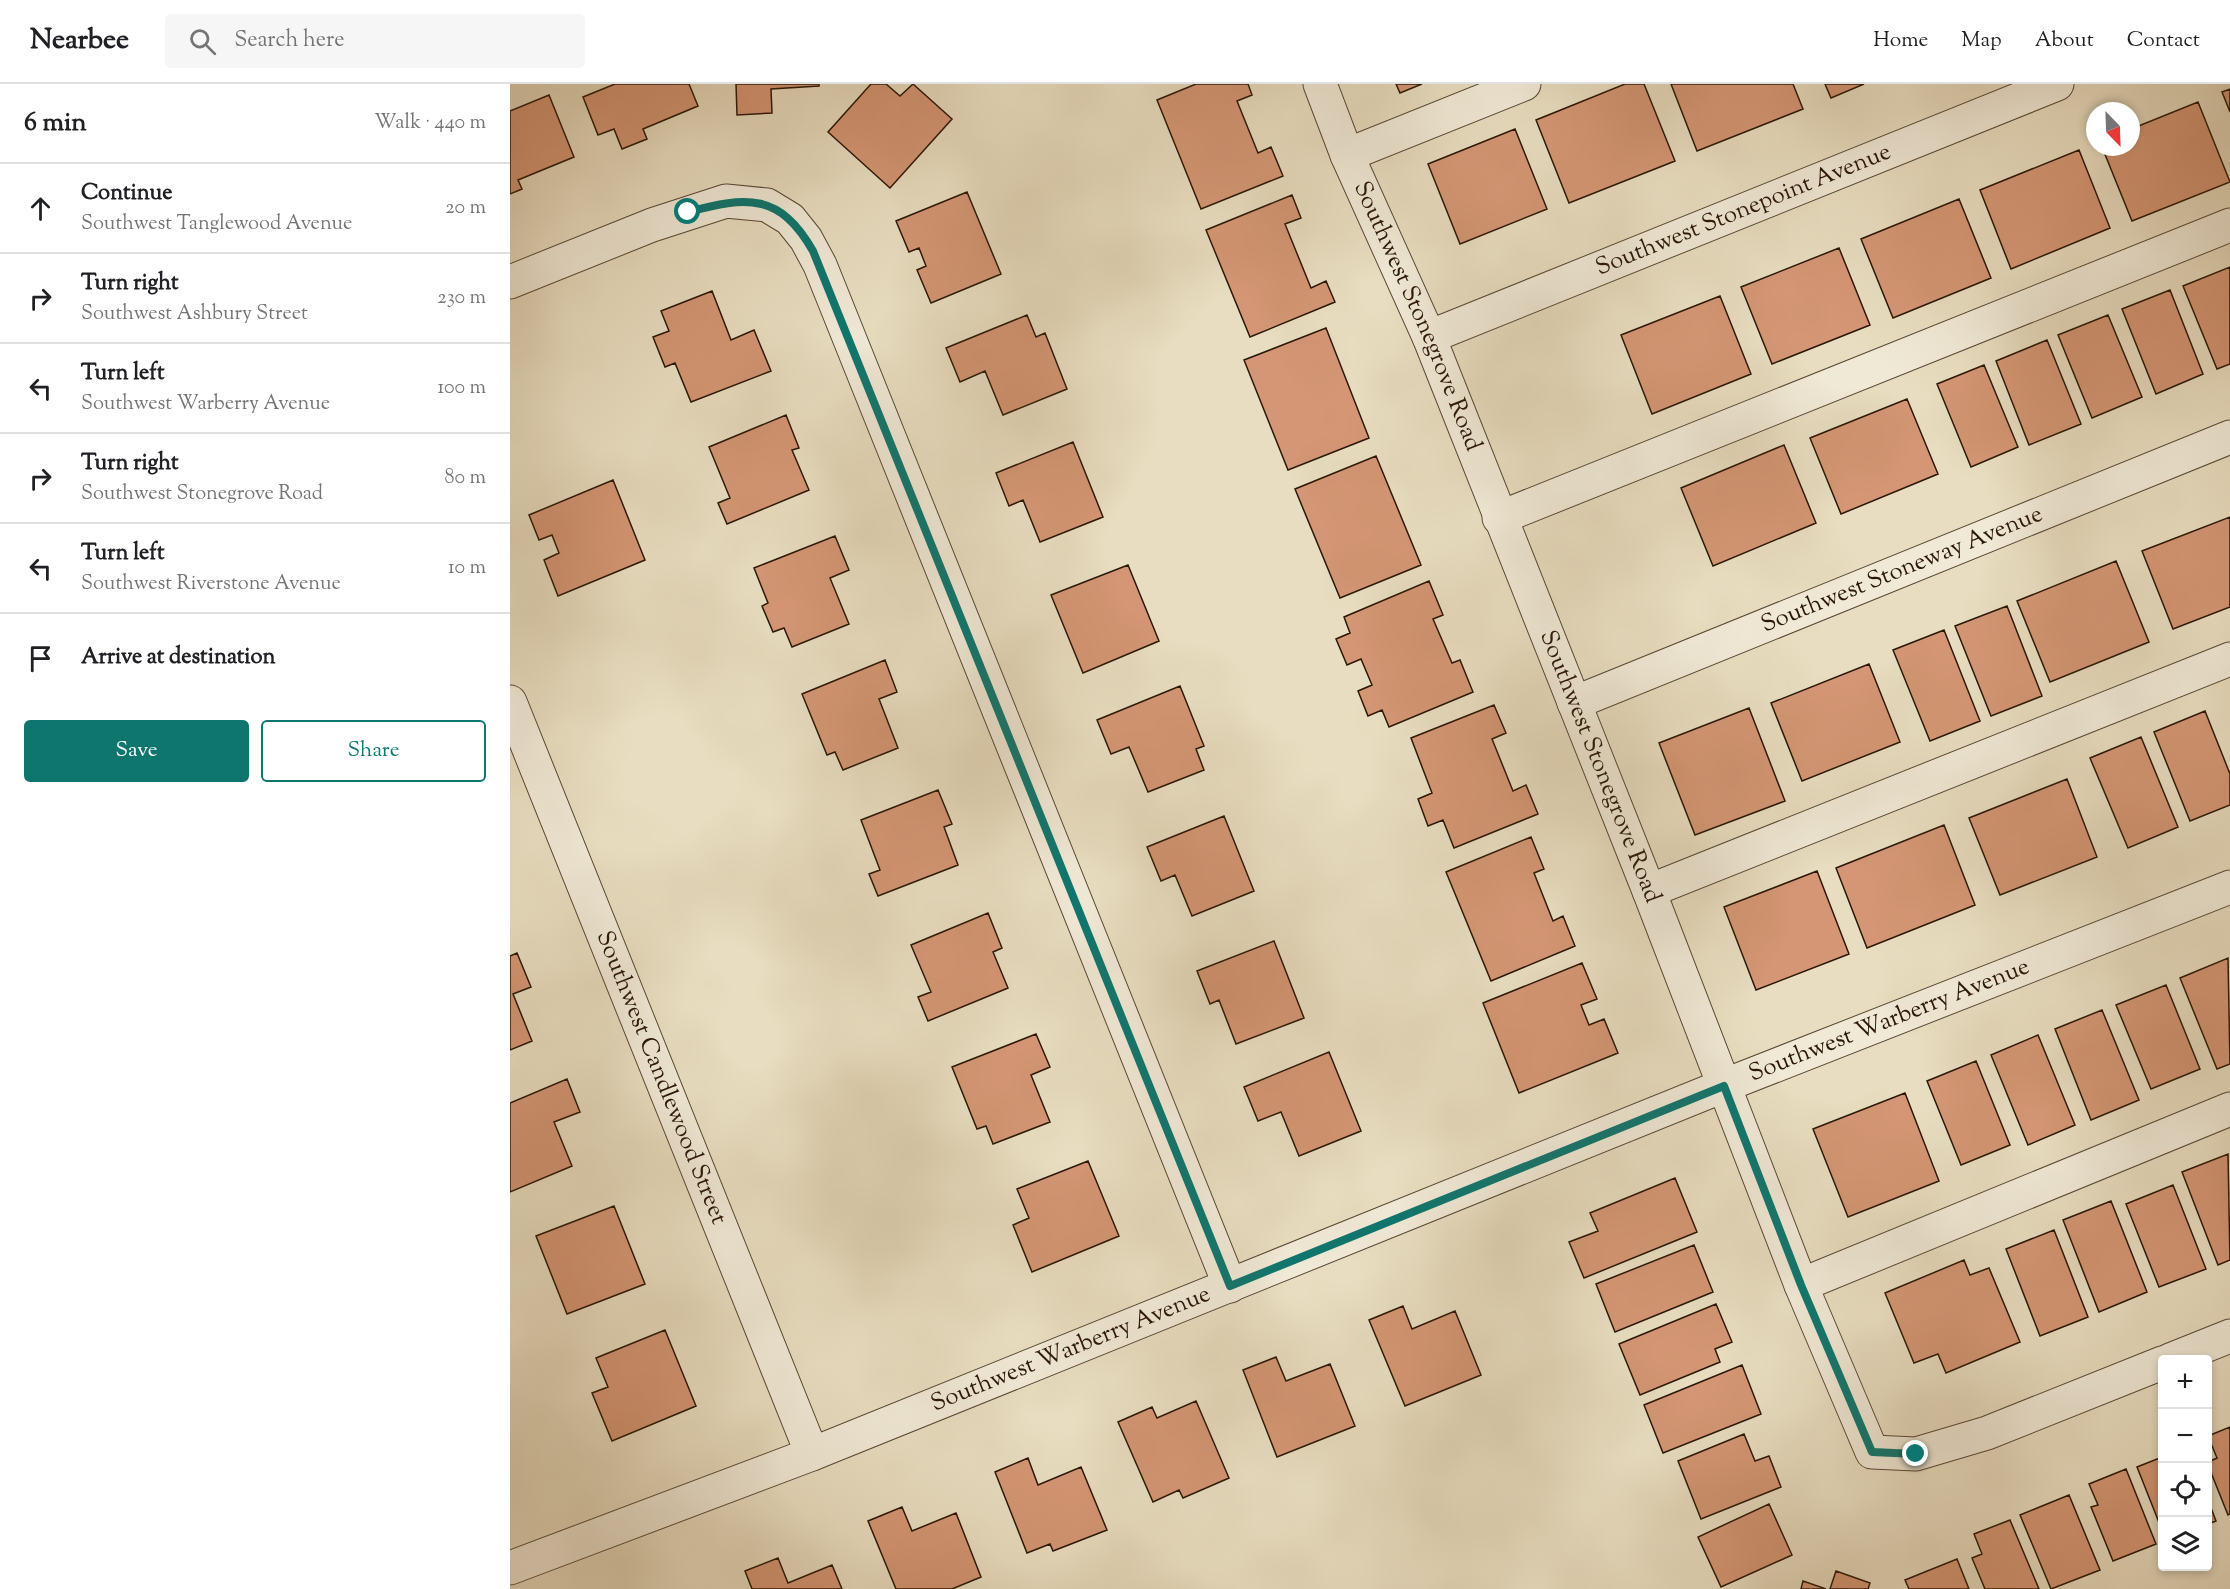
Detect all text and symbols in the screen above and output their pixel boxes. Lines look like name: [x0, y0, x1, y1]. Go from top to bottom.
search box: [165, 14, 585, 68]
text: Nearbee: [30, 21, 129, 61]
icon: search: [186, 25, 219, 58]
text: Search here: [234, 25, 345, 57]
text: Home: [1873, 26, 1928, 56]
text: Map: [1961, 26, 2002, 56]
text: About: [2035, 26, 2094, 56]
text: Contact: [2127, 26, 2200, 56]
north arrow: [2086, 102, 2140, 156]
text: 6 min: [24, 105, 87, 142]
text: Walk · 440 m: [374, 109, 486, 138]
street label: Southwest Stonepoint Avenue: [1591, 136, 1896, 285]
street label: Southwest Stonegrove Road: [1344, 176, 1490, 457]
text: Continue: [81, 178, 172, 210]
icon: ahead: [24, 192, 57, 225]
text: 20 m: [445, 194, 486, 223]
route start: [674, 198, 700, 224]
text: Southwest Tanglewood Avenue: [81, 210, 352, 239]
text: Turn right: [81, 268, 178, 300]
icon: right: [24, 282, 57, 315]
text: 230 m: [437, 284, 486, 313]
text: Southwest Ashbury Street: [81, 300, 308, 329]
text: Turn left: [81, 358, 164, 390]
icon: left: [24, 372, 57, 405]
text: 100 m: [437, 374, 486, 403]
text: Southwest Warberry Avenue: [81, 390, 330, 419]
text: Turn right: [81, 448, 178, 480]
icon: right: [24, 462, 57, 495]
text: 80 m: [445, 464, 486, 493]
text: Southwest Stonegrove Road: [81, 480, 323, 509]
street label: Southwest Stoneway Avenue: [1756, 498, 2048, 642]
text: Turn left: [81, 538, 164, 570]
icon: left: [24, 552, 57, 585]
text: 10 m: [448, 554, 486, 583]
text: Southwest Riverstone Avenue: [81, 570, 341, 599]
street label: Southwest Stonegrove Road: [1530, 625, 1669, 908]
icon: arrive: [24, 642, 57, 675]
text: Arrive at destination: [81, 642, 276, 674]
button: Save: [24, 720, 249, 782]
button: Share: [261, 720, 486, 782]
street label: Southwest Candlewood Street: [587, 926, 735, 1230]
street label: Southwest Warberry Avenue: [1744, 950, 2035, 1091]
street label: Southwest Warberry Avenue: [926, 1278, 1216, 1421]
map controls: [2158, 1355, 2212, 1571]
button: +: [2158, 1355, 2212, 1409]
button: −: [2158, 1409, 2212, 1463]
route end: [1902, 1440, 1928, 1466]
button: locate: [2158, 1463, 2212, 1517]
button: layers: [2158, 1517, 2212, 1571]

